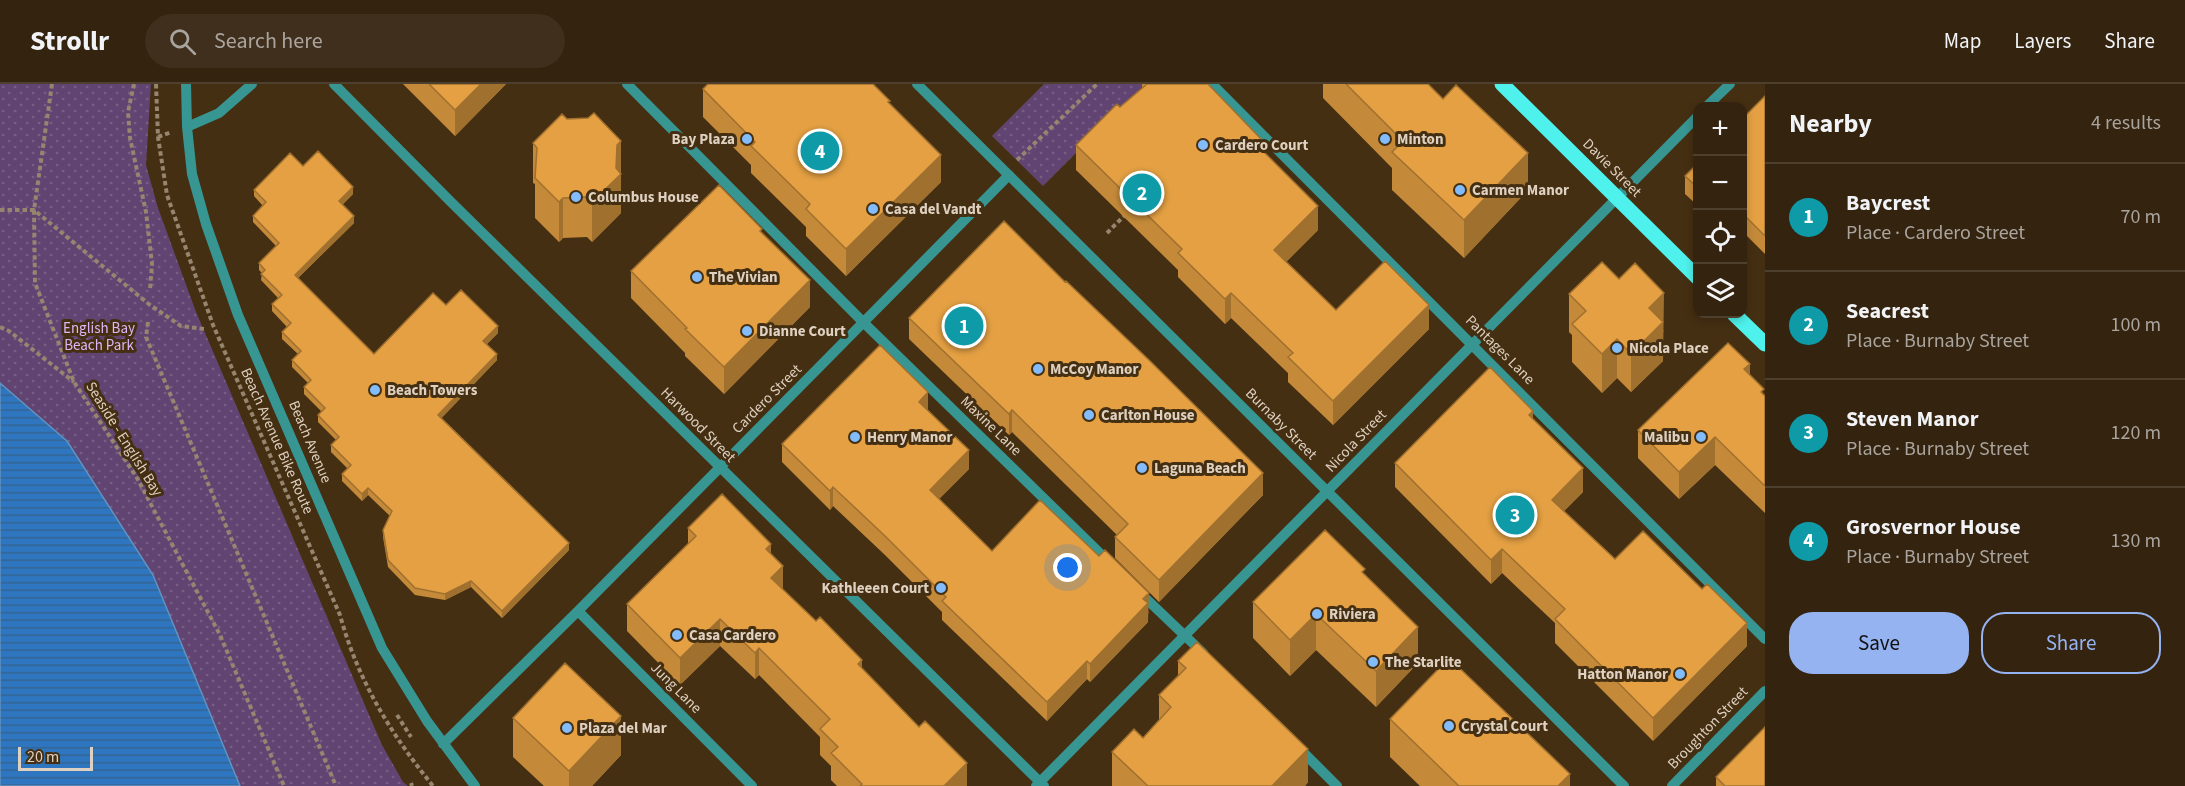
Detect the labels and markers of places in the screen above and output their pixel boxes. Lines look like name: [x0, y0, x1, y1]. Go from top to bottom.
pin: 4: [800, 128, 840, 174]
place label: Bay Plaza: [671, 129, 735, 150]
place label: Minton: [1397, 129, 1444, 150]
marker: Bay Plaza: [740, 132, 754, 146]
marker: Minton: [1378, 132, 1392, 146]
place label: Cardero Court: [1215, 135, 1309, 156]
marker: Cardero Court: [1196, 138, 1210, 152]
pin: 2: [1122, 170, 1162, 216]
place label: Carmen Manor: [1472, 180, 1569, 201]
marker: Carmen Manor: [1453, 183, 1467, 197]
place label: Columbus House: [588, 187, 699, 208]
marker: Columbus House: [569, 190, 583, 204]
place label: Casa del Vandt: [885, 199, 982, 220]
marker: Casa del Vandt: [866, 202, 880, 216]
place label: The Vivian: [709, 267, 778, 288]
marker: The Vivian: [690, 270, 704, 284]
pin: 1: [944, 304, 984, 348]
place label: Dianne Court: [759, 321, 846, 342]
marker: Dianne Court: [740, 324, 754, 338]
place label: Nicola Place: [1629, 338, 1709, 359]
marker: Nicola Place: [1610, 341, 1624, 355]
place label: McCoy Manor: [1050, 359, 1138, 380]
marker: McCoy Manor: [1031, 362, 1045, 376]
place label: Beach Towers: [387, 380, 478, 401]
marker: Beach Towers: [368, 383, 382, 397]
place label: Carlton House: [1101, 405, 1195, 426]
marker: Carlton House: [1082, 408, 1096, 422]
place label: Henry Manor: [867, 427, 953, 448]
place label: Malibu: [1644, 427, 1689, 448]
marker: Henry Manor: [848, 430, 862, 444]
marker: Malibu: [1694, 430, 1708, 444]
place label: Laguna Beach: [1154, 458, 1246, 479]
marker: Laguna Beach: [1135, 461, 1149, 475]
pin: 3: [1496, 492, 1534, 538]
place label: Kathleeen Court: [821, 578, 929, 599]
marker: Kathleeen Court: [934, 581, 948, 595]
place label: Riviera: [1329, 604, 1376, 625]
marker: Riviera: [1310, 607, 1324, 621]
place label: Casa Cardero: [689, 625, 776, 646]
marker: Casa Cardero: [670, 628, 684, 642]
place label: The Starlite: [1385, 652, 1462, 673]
marker: The Starlite: [1366, 655, 1380, 669]
place label: Hatton Manor: [1577, 664, 1668, 685]
marker: Hatton Manor: [1673, 667, 1687, 681]
place label: Crystal Court: [1461, 716, 1548, 737]
place label: Plaza del Mar: [579, 718, 667, 739]
marker: Crystal Court: [1442, 719, 1456, 733]
marker: Plaza del Mar: [560, 721, 574, 735]

